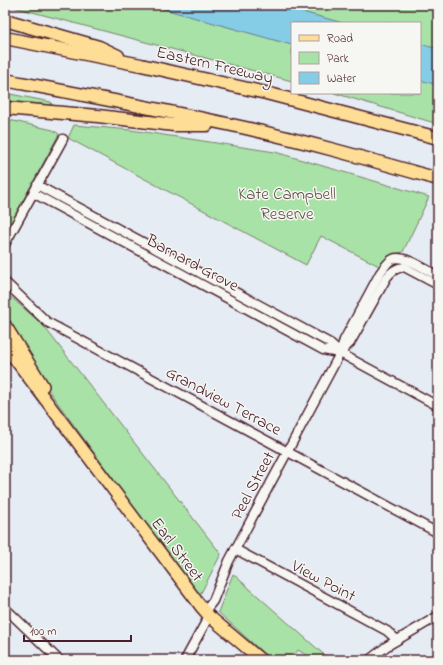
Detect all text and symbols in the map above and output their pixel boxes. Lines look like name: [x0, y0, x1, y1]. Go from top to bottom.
legend: [291, 22, 421, 94]
text: Road: [327, 30, 353, 48]
street label: Eastern Freeway: [153, 40, 276, 92]
text: Park: [327, 50, 349, 68]
text: Water: [327, 70, 356, 88]
park label: Kate Campbell Reserve: [238, 182, 336, 227]
street label: Barnard Grove: [141, 228, 244, 298]
street label: Grandview Terrace: [161, 360, 286, 443]
street label: Peel Street: [225, 447, 282, 524]
street label: Earl Street: [144, 513, 209, 587]
street label: View Point: [286, 553, 360, 609]
scale bar: [24, 617, 131, 643]
text: 100 m: [30, 623, 57, 641]

